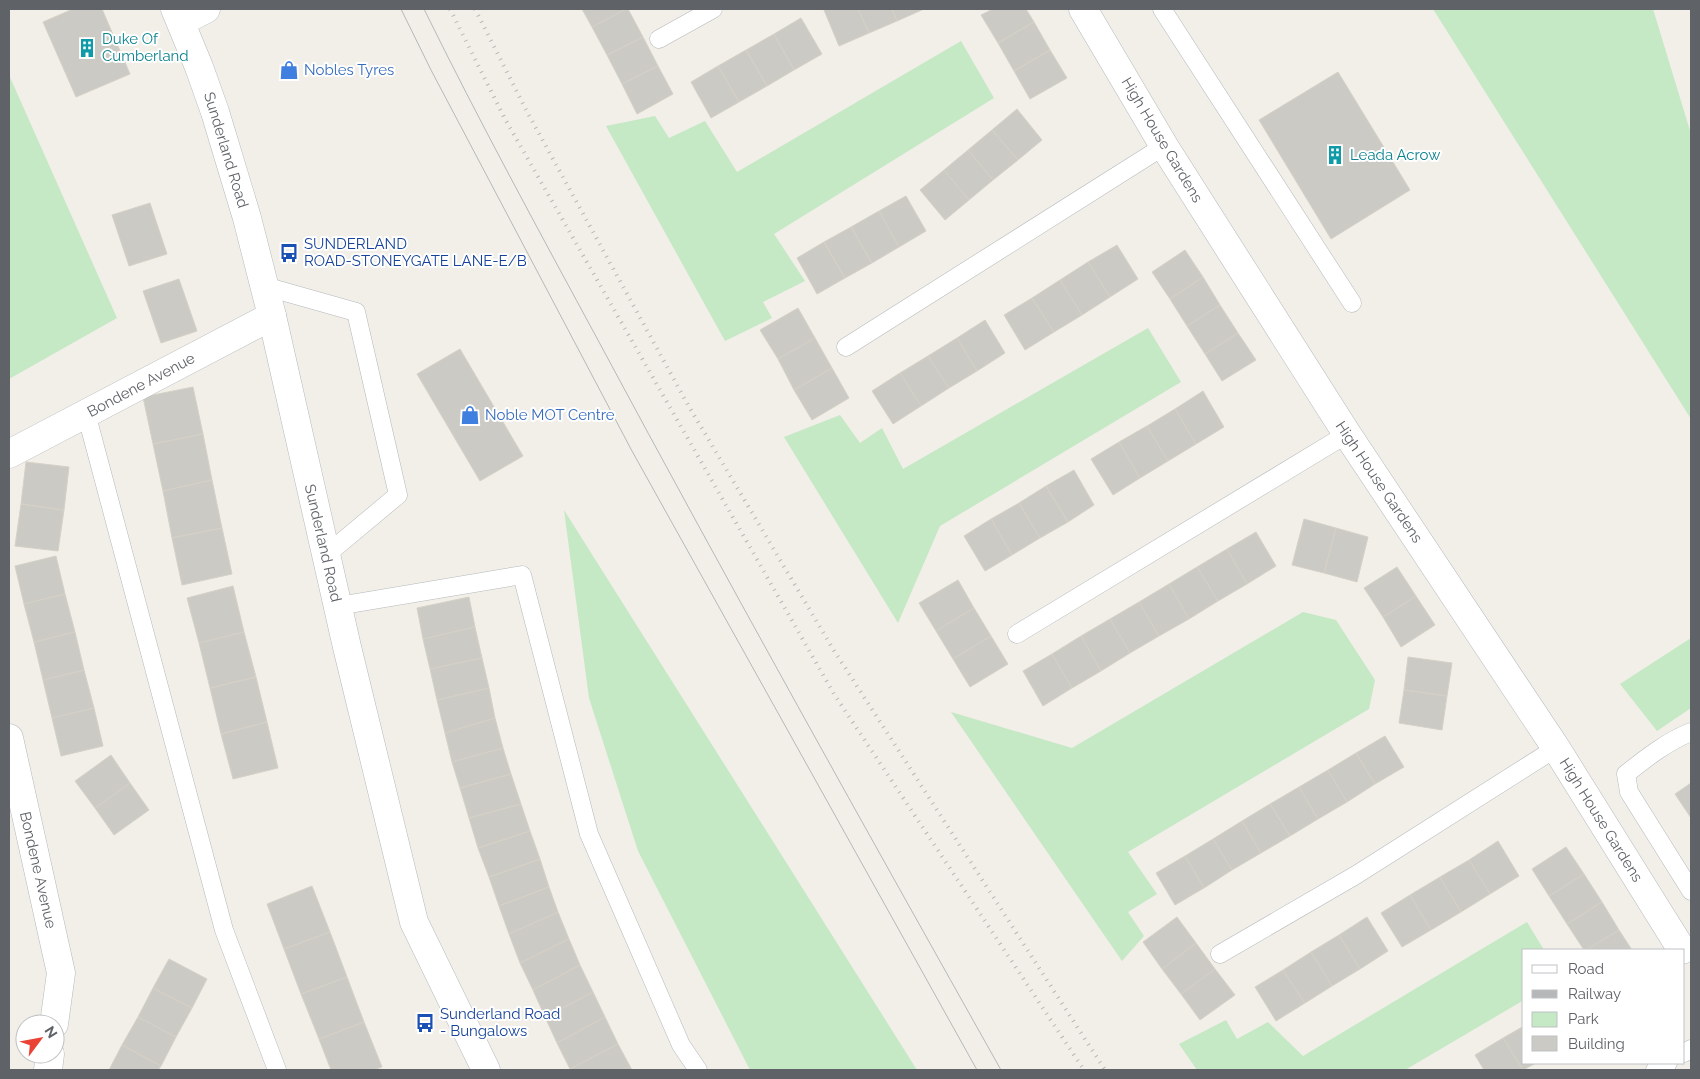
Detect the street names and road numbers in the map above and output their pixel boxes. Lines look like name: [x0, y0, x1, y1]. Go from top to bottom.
street label: High House Gardens: [1117, 74, 1207, 206]
street label: Sunderland Road: [200, 90, 252, 210]
street label: Bondene Avenue: [84, 349, 198, 421]
street label: High House Gardens: [1332, 418, 1426, 546]
street label: Sunderland Road: [301, 482, 345, 604]
street label: High House Gardens: [1555, 755, 1647, 885]
street label: Bondene Avenue: [16, 810, 60, 930]

